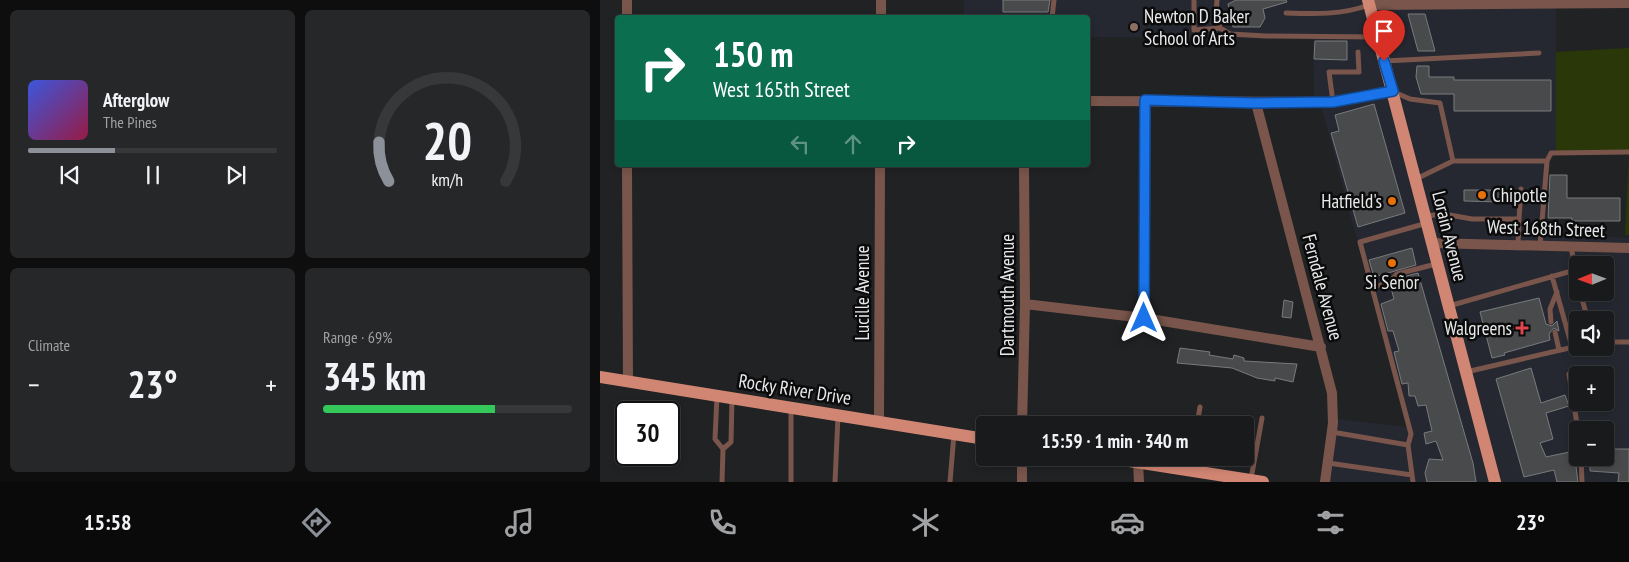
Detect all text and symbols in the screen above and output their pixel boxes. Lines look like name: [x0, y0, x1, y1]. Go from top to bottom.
place label: Newton D Baker School of Arts: [1144, 4, 1250, 50]
pin: [1363, 10, 1405, 61]
icon: arrive: [1370, 17, 1398, 45]
marker: Newton D Baker School of Arts: [1128, 21, 1140, 33]
text: 150 m: [713, 31, 794, 77]
icon: right: [630, 35, 695, 100]
text: West 165th Street: [713, 75, 850, 103]
text: Afterglow: [103, 88, 169, 112]
text: 20: [423, 107, 472, 174]
text: The Pines: [103, 112, 157, 132]
icon: left: [786, 130, 814, 158]
icon: ahead: [839, 130, 867, 158]
icon: right: [892, 130, 920, 158]
icon: previous: [56, 161, 84, 189]
icon: pause: [139, 161, 167, 189]
icon: next: [222, 161, 250, 189]
text: km/h: [432, 168, 463, 191]
place label: Chipotle: [1492, 183, 1547, 207]
street label: Lorain Avenue: [1427, 188, 1473, 284]
place label: Hatfield's: [1321, 189, 1382, 213]
marker: Chipotle: [1476, 189, 1488, 201]
marker: Hatfield's: [1386, 195, 1398, 207]
street label: West 168th Street: [1487, 214, 1606, 242]
street label: Ferndale Avenue: [1297, 231, 1349, 343]
street label: Dartmouth Avenue: [995, 234, 1019, 356]
street label: Lucille Avenue: [850, 245, 874, 341]
north arrow: [1569, 256, 1614, 301]
map controls: [1569, 256, 1614, 466]
marker: Si Señor: [1386, 257, 1398, 269]
place label: Si Señor: [1365, 270, 1420, 294]
position arrow: [1117, 291, 1169, 343]
button: sound: [1569, 311, 1614, 356]
place label: Walgreens: [1444, 316, 1512, 340]
marker: Walgreens: [1516, 322, 1528, 334]
text: Range · 69%: [323, 327, 392, 347]
text: Climate: [28, 335, 70, 355]
text: 345 km: [323, 351, 426, 400]
text: 23°: [127, 359, 178, 408]
text: −: [28, 366, 40, 403]
text: +: [265, 366, 277, 403]
button: +: [1569, 366, 1614, 411]
street label: Rocky River Drive: [737, 368, 853, 410]
speed limit sign: 30: [615, 401, 680, 466]
button: −: [1569, 421, 1614, 466]
text: 15:59 · 1 min · 340 m: [1042, 429, 1188, 453]
icon: directions: [299, 505, 334, 540]
icon: music: [502, 505, 537, 540]
icon: phone: [705, 505, 740, 540]
icon: climate: [908, 505, 943, 540]
icon: car: [1110, 505, 1145, 540]
icon: filters: [1313, 505, 1348, 540]
text: 15:58: [84, 508, 131, 536]
text: 23°: [1516, 508, 1545, 536]

